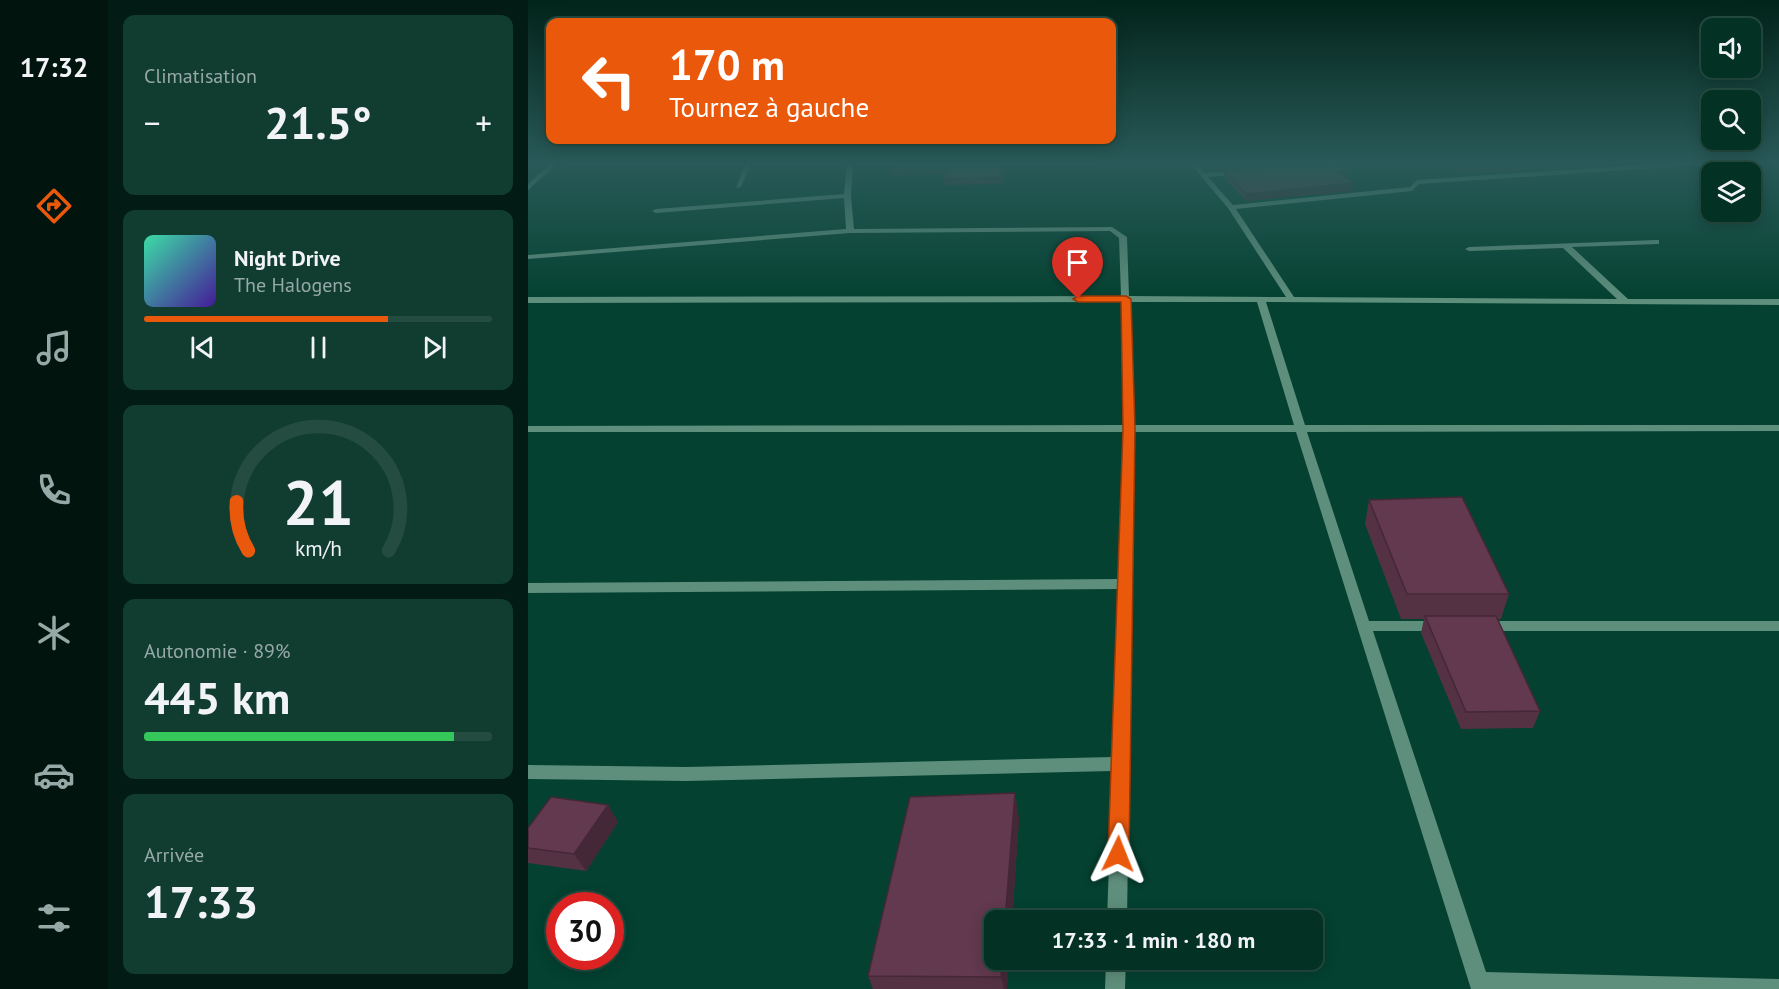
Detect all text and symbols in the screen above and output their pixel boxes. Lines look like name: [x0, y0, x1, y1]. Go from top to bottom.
map controls: [1701, 18, 1761, 222]
button: sound: [1701, 18, 1761, 78]
text: 170 m: [669, 37, 785, 92]
icon: left: [570, 42, 648, 120]
text: 17:32: [20, 50, 88, 84]
text: Climatisation: [144, 63, 257, 89]
text: Tournez à gauche: [669, 90, 869, 124]
button: search: [1701, 90, 1761, 150]
text: 21.5°: [264, 93, 372, 151]
text: −: [144, 101, 161, 144]
text: +: [475, 101, 492, 144]
button: layers: [1701, 162, 1761, 222]
icon: directions: [33, 185, 75, 227]
pin: [1052, 237, 1103, 299]
text: Night Drive: [234, 244, 341, 272]
icon: arrive: [1061, 246, 1094, 279]
text: The Halogens: [234, 272, 352, 298]
icon: music: [33, 327, 75, 369]
icon: previous: [186, 331, 219, 364]
icon: pause: [302, 331, 335, 364]
icon: next: [418, 331, 451, 364]
text: 21: [283, 462, 353, 543]
icon: phone: [33, 469, 75, 511]
text: km/h: [294, 535, 341, 563]
icon: climate: [33, 612, 75, 654]
text: Autonomie · 89%: [144, 638, 290, 664]
text: 445 km: [144, 668, 290, 726]
icon: car: [33, 754, 75, 796]
position arrow: [1086, 822, 1150, 886]
text: Arrivée: [144, 842, 204, 868]
text: 17:33: [144, 872, 258, 930]
speed limit sign: 30: [546, 892, 624, 970]
icon: filters: [33, 897, 75, 939]
text: 17:33 · 1 min · 180 m: [1052, 926, 1255, 954]

